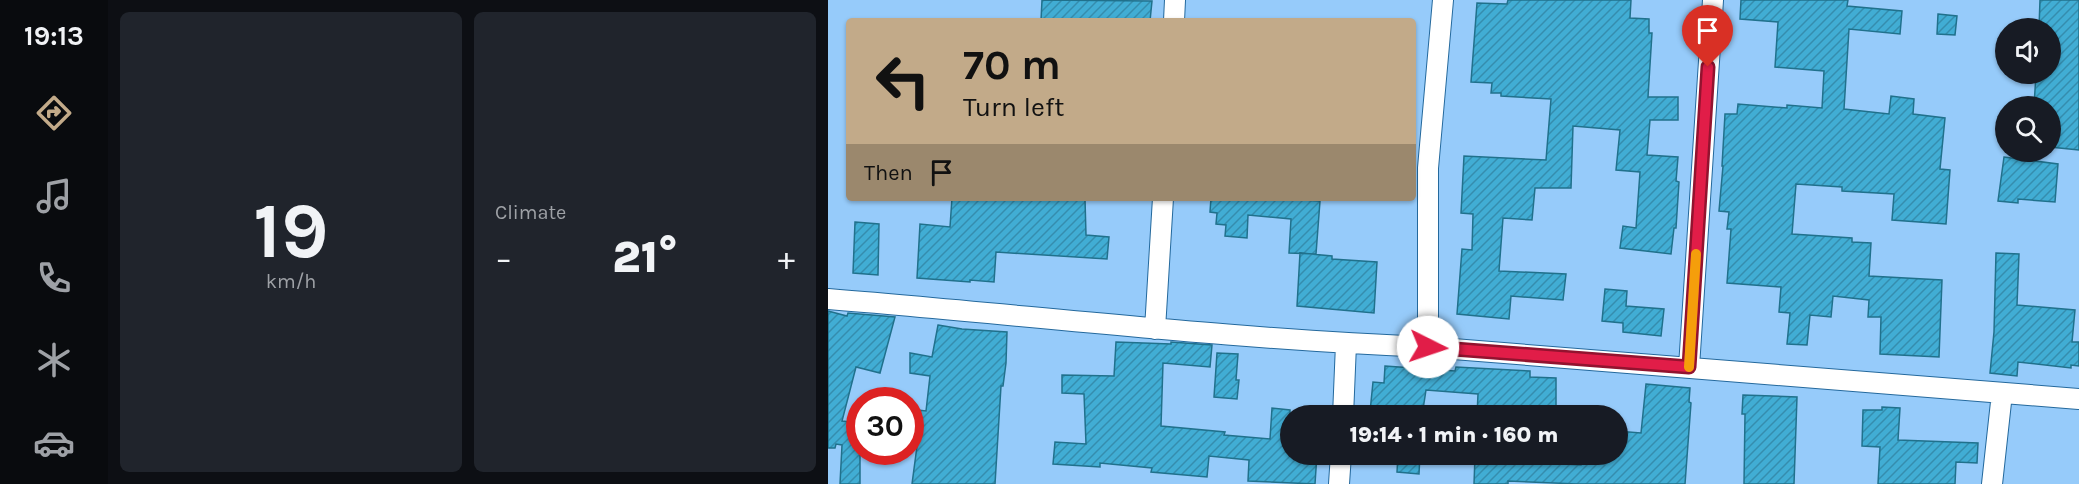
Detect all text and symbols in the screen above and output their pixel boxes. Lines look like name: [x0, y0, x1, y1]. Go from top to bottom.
pin: [1682, 5, 1733, 67]
icon: arrive: [1691, 14, 1724, 47]
map controls: [1995, 18, 2061, 162]
button: sound: [1995, 18, 2061, 84]
text: 19:13: [24, 20, 84, 52]
text: 70 m: [963, 40, 1061, 90]
icon: left: [864, 42, 942, 120]
text: Turn left: [963, 91, 1064, 123]
icon: directions: [33, 92, 75, 134]
button: search: [1995, 96, 2061, 162]
icon: arrive: [925, 156, 958, 189]
text: Then: [864, 160, 913, 186]
icon: music: [33, 175, 75, 217]
text: 19: [253, 185, 329, 277]
text: Climate: [495, 201, 566, 224]
text: 21°: [612, 231, 678, 283]
text: −: [495, 239, 512, 277]
text: +: [778, 239, 795, 277]
icon: phone: [33, 257, 75, 299]
text: km/h: [266, 270, 316, 293]
position arrow: [1396, 315, 1460, 379]
icon: climate: [33, 339, 75, 381]
speed limit sign: 30: [846, 387, 924, 465]
icon: car: [33, 422, 75, 464]
text: 19:14 · 1 min · 160 m: [1350, 422, 1558, 448]

